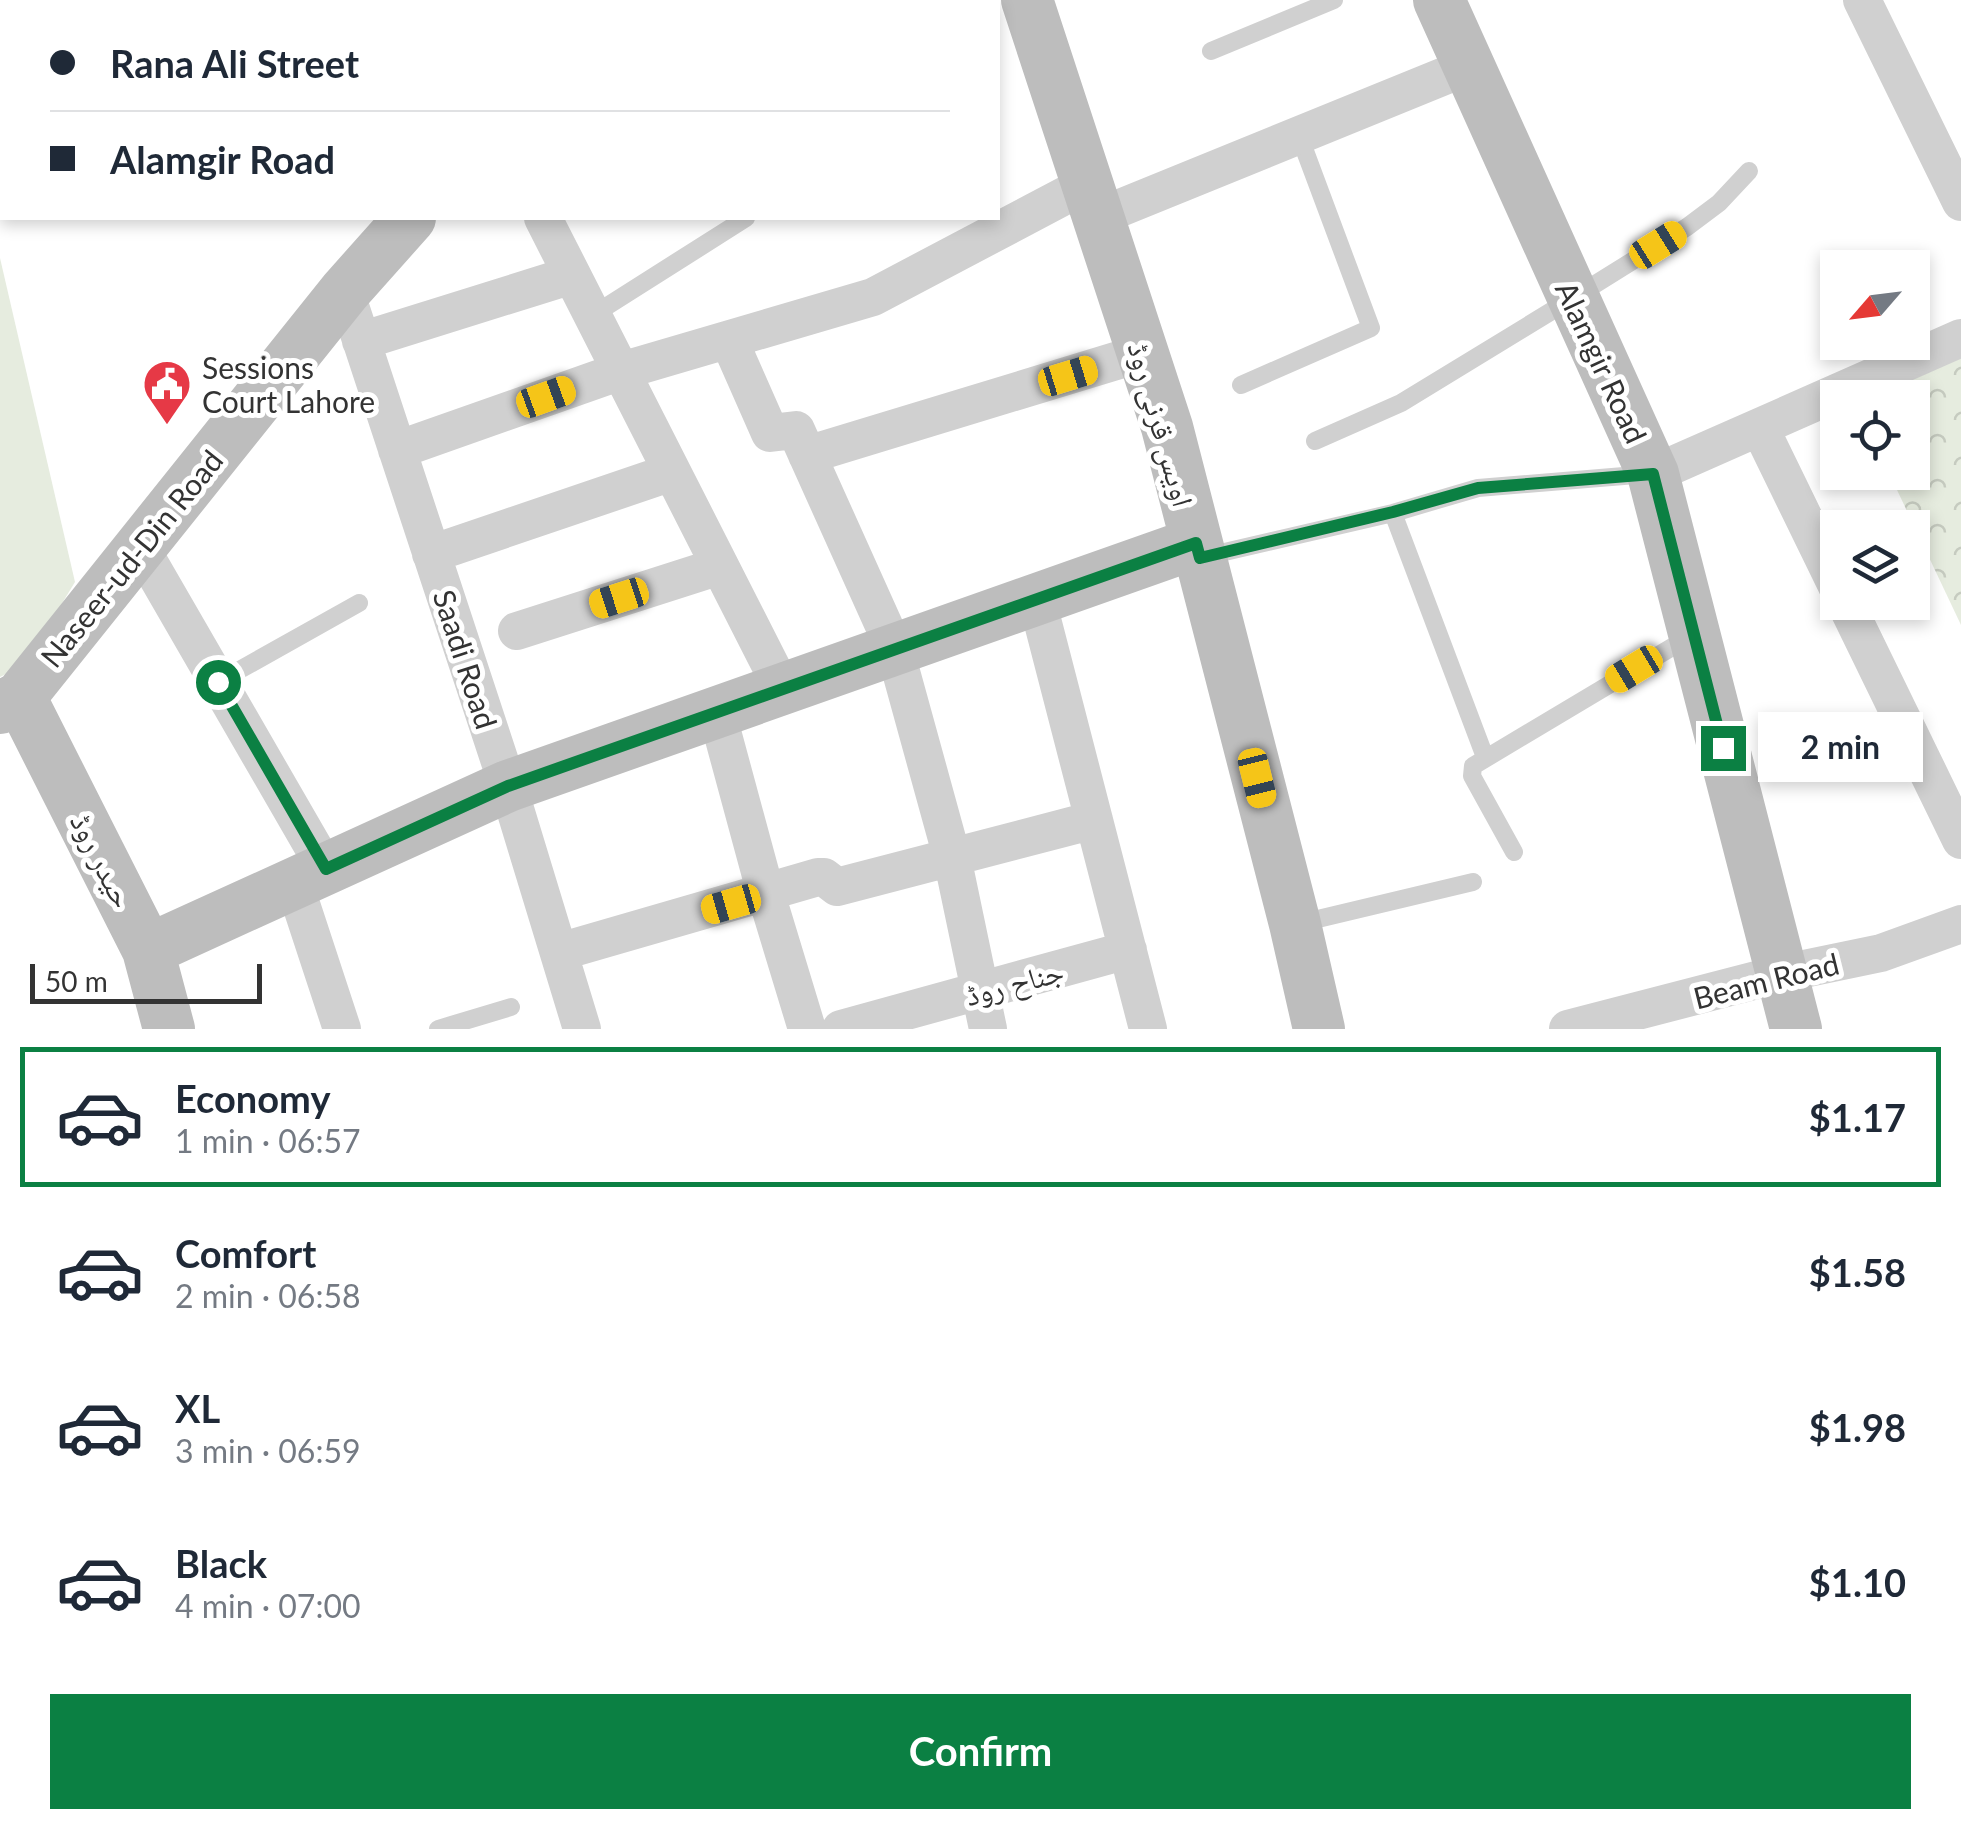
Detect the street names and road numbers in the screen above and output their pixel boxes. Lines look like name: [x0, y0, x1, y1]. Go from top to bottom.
street label: Alamgir Road: [1549, 275, 1655, 449]
street label: اویس قرنی روڈ: [1119, 338, 1203, 511]
street label: Naseer-ud-Din Road: [32, 442, 230, 674]
street label: Saadi Road: [427, 585, 505, 733]
street label: حیدر روڈ: [63, 807, 142, 914]
street label: Beam Road: [1689, 945, 1843, 1015]
street label: جناح روڈ: [961, 952, 1068, 1015]

